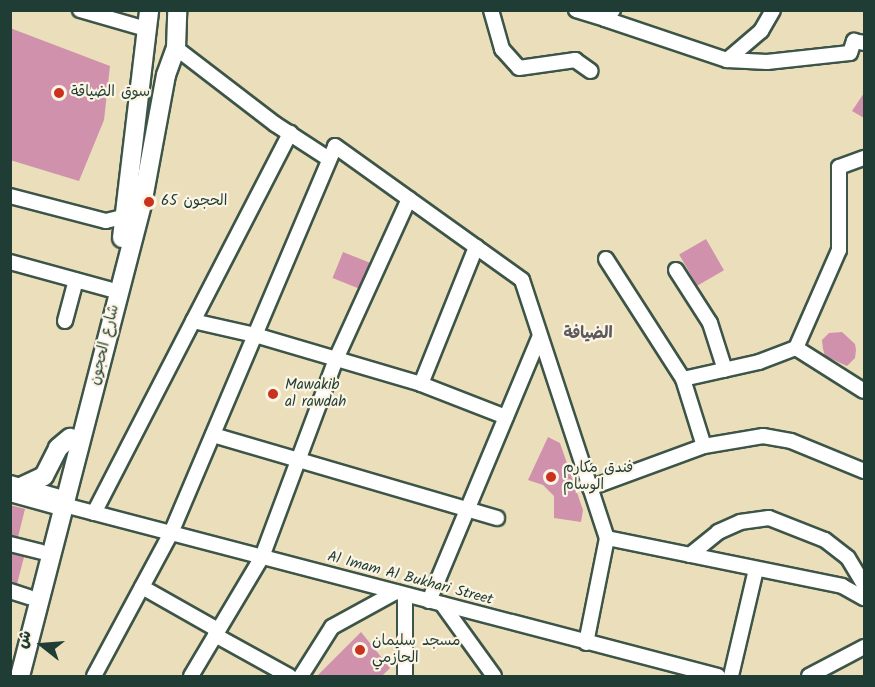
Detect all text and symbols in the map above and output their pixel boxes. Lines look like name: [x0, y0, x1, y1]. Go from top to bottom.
place label: سوق الضياقة: [71, 84, 150, 102]
marker: سوق الضياقة: [52, 86, 66, 100]
place label: الحجون 65: [161, 193, 227, 211]
marker: الحجون 65: [142, 195, 156, 209]
street label: شارع الحجون: [86, 303, 124, 387]
district label: الضيافة: [563, 324, 613, 344]
place label: Mawakib al rawdah: [285, 376, 346, 411]
marker: Mawakib al rawdah: [266, 387, 280, 401]
place label: فندق مكارم الوسام: [563, 459, 633, 494]
marker: فندق مكارم الوسام: [544, 470, 558, 484]
street label: Al Imam Al Bukhari Street: [325, 548, 495, 610]
north arrow: [12, 615, 72, 675]
text: ش: [10, 628, 39, 652]
place label: مسجد سليمان الحازمي: [372, 632, 460, 667]
marker: مسجد سليمان الحازمي: [353, 643, 367, 657]

